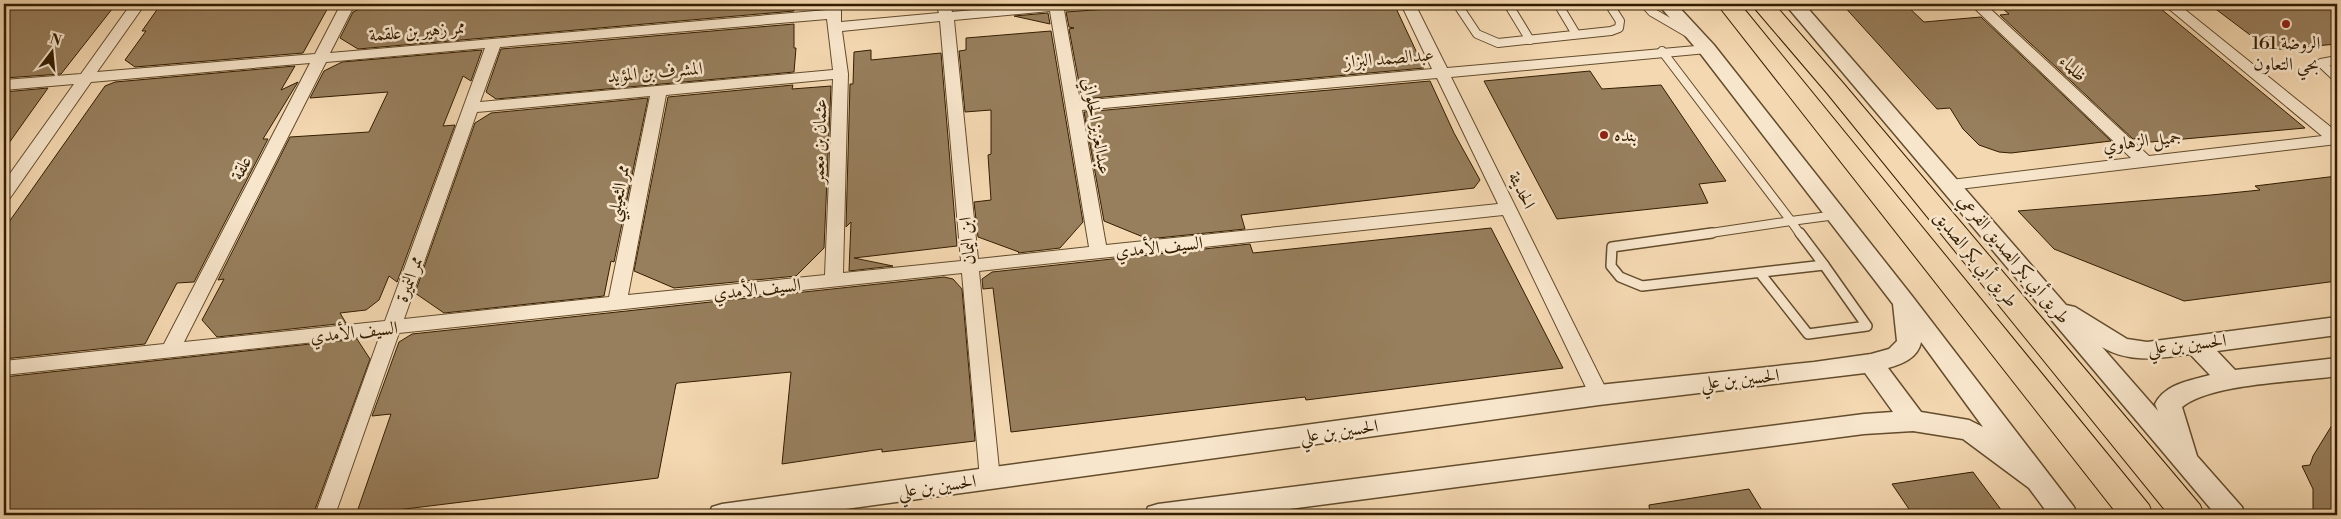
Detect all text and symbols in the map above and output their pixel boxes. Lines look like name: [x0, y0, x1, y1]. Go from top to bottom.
street label: ممر زهير بن علقمة: [368, 16, 466, 47]
marker: الروضة 161 بحي التعاون: [2280, 18, 2292, 30]
north arrow: [28, 28, 78, 78]
text: N: [48, 30, 63, 51]
place label: الروضة 161 بحي التعاون: [2252, 32, 2320, 81]
street label: عبدالصمد البزاز: [1341, 43, 1435, 74]
street label: ظلماء: [2054, 50, 2091, 87]
street label: المشرف بن المؤيد: [607, 57, 704, 88]
street label: عبدالعزيز الحلواني: [1074, 76, 1116, 177]
street label: عثمان بن معمر: [806, 98, 832, 186]
place label: بنده: [1614, 124, 1637, 147]
street label: جميل الزهاوي: [2101, 125, 2183, 161]
marker: بنده: [1598, 129, 1610, 141]
street label: علقة: [226, 152, 257, 184]
street label: ممر الثعيلبي: [602, 163, 640, 224]
street label: الحديثة: [1503, 168, 1540, 213]
street label: طريق أبي بكر الصديق الفرعي: [1950, 188, 2076, 331]
street label: طريق أبي بكر الصديق: [1926, 205, 2024, 314]
street label: ابن اليمان: [954, 216, 981, 266]
street label: السيف الأمدي: [1114, 229, 1204, 267]
street label: ممر النميرة: [391, 253, 428, 305]
street label: السيف الأمدي: [712, 271, 802, 309]
street label: السيف الأمدي: [309, 314, 399, 352]
street label: الحسين بن علي: [2147, 329, 2228, 365]
street label: الحسين بن علي: [1700, 364, 1781, 400]
street label: الحسين بن علي: [1298, 415, 1381, 453]
street label: الحسين بن علي: [896, 470, 979, 508]

